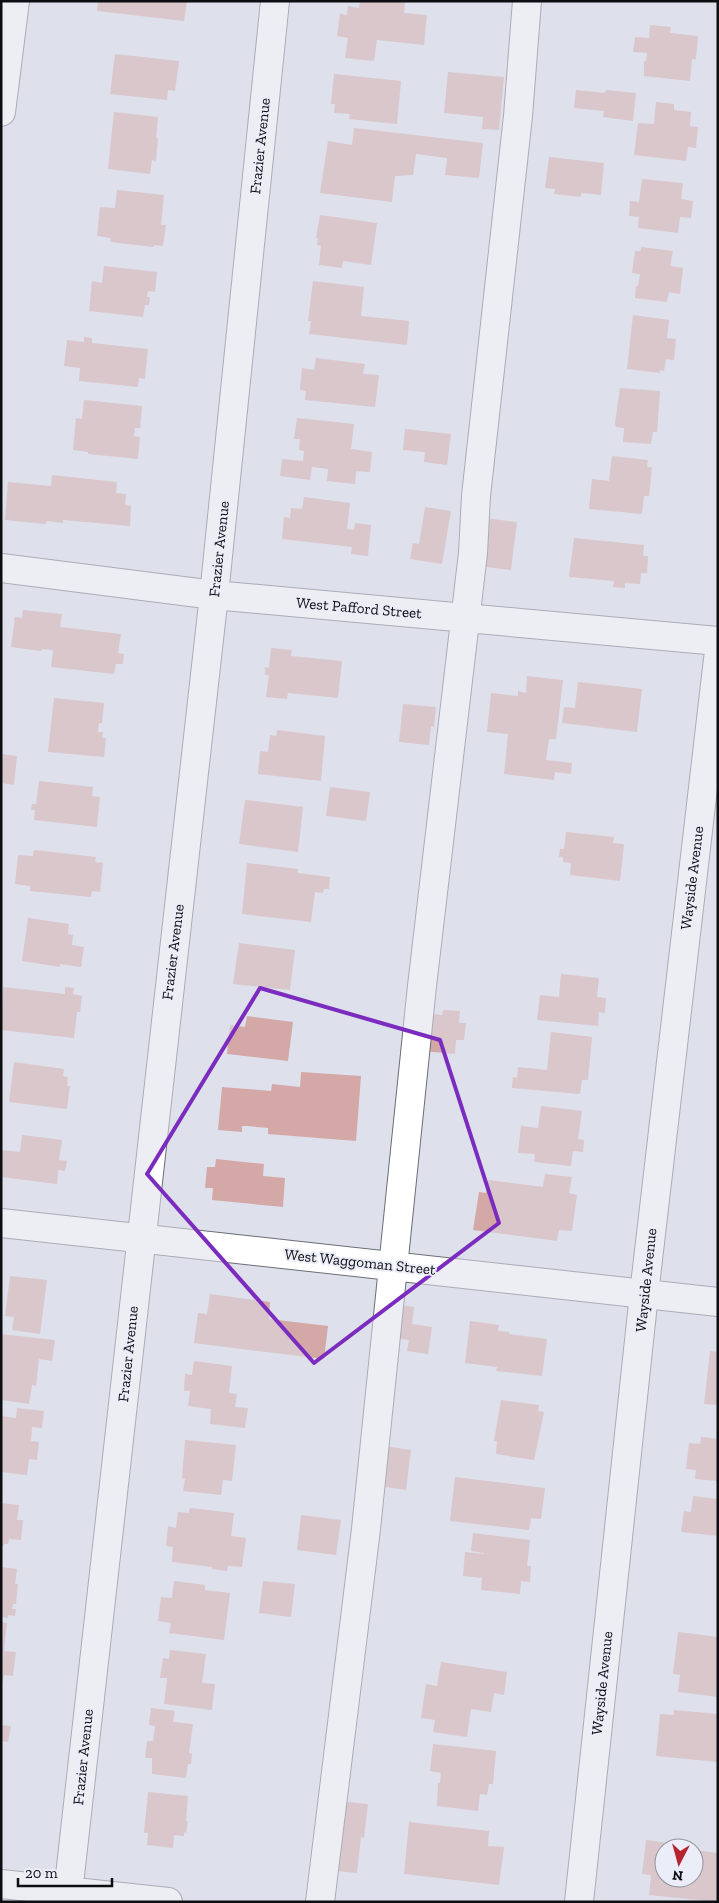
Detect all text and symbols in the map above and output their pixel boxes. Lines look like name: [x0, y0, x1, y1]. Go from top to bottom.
street label: Frazier Avenue: [246, 97, 274, 195]
street label: Frazier Avenue: [205, 500, 233, 598]
street label: West Pafford Street: [295, 594, 423, 622]
street label: Wayside Avenue: [677, 825, 707, 931]
street label: Frazier Avenue: [158, 903, 188, 1001]
street label: Wayside Avenue: [632, 1227, 660, 1333]
street label: West Waggoman Street: [284, 1245, 437, 1279]
street label: Frazier Avenue: [114, 1305, 142, 1403]
street label: Wayside Avenue: [588, 1630, 616, 1736]
street label: Frazier Avenue: [69, 1708, 97, 1806]
north arrow: [654, 1838, 704, 1888]
scale bar: [18, 1856, 111, 1888]
text: 20 m: [25, 1864, 58, 1882]
text: N: [671, 1866, 684, 1884]

